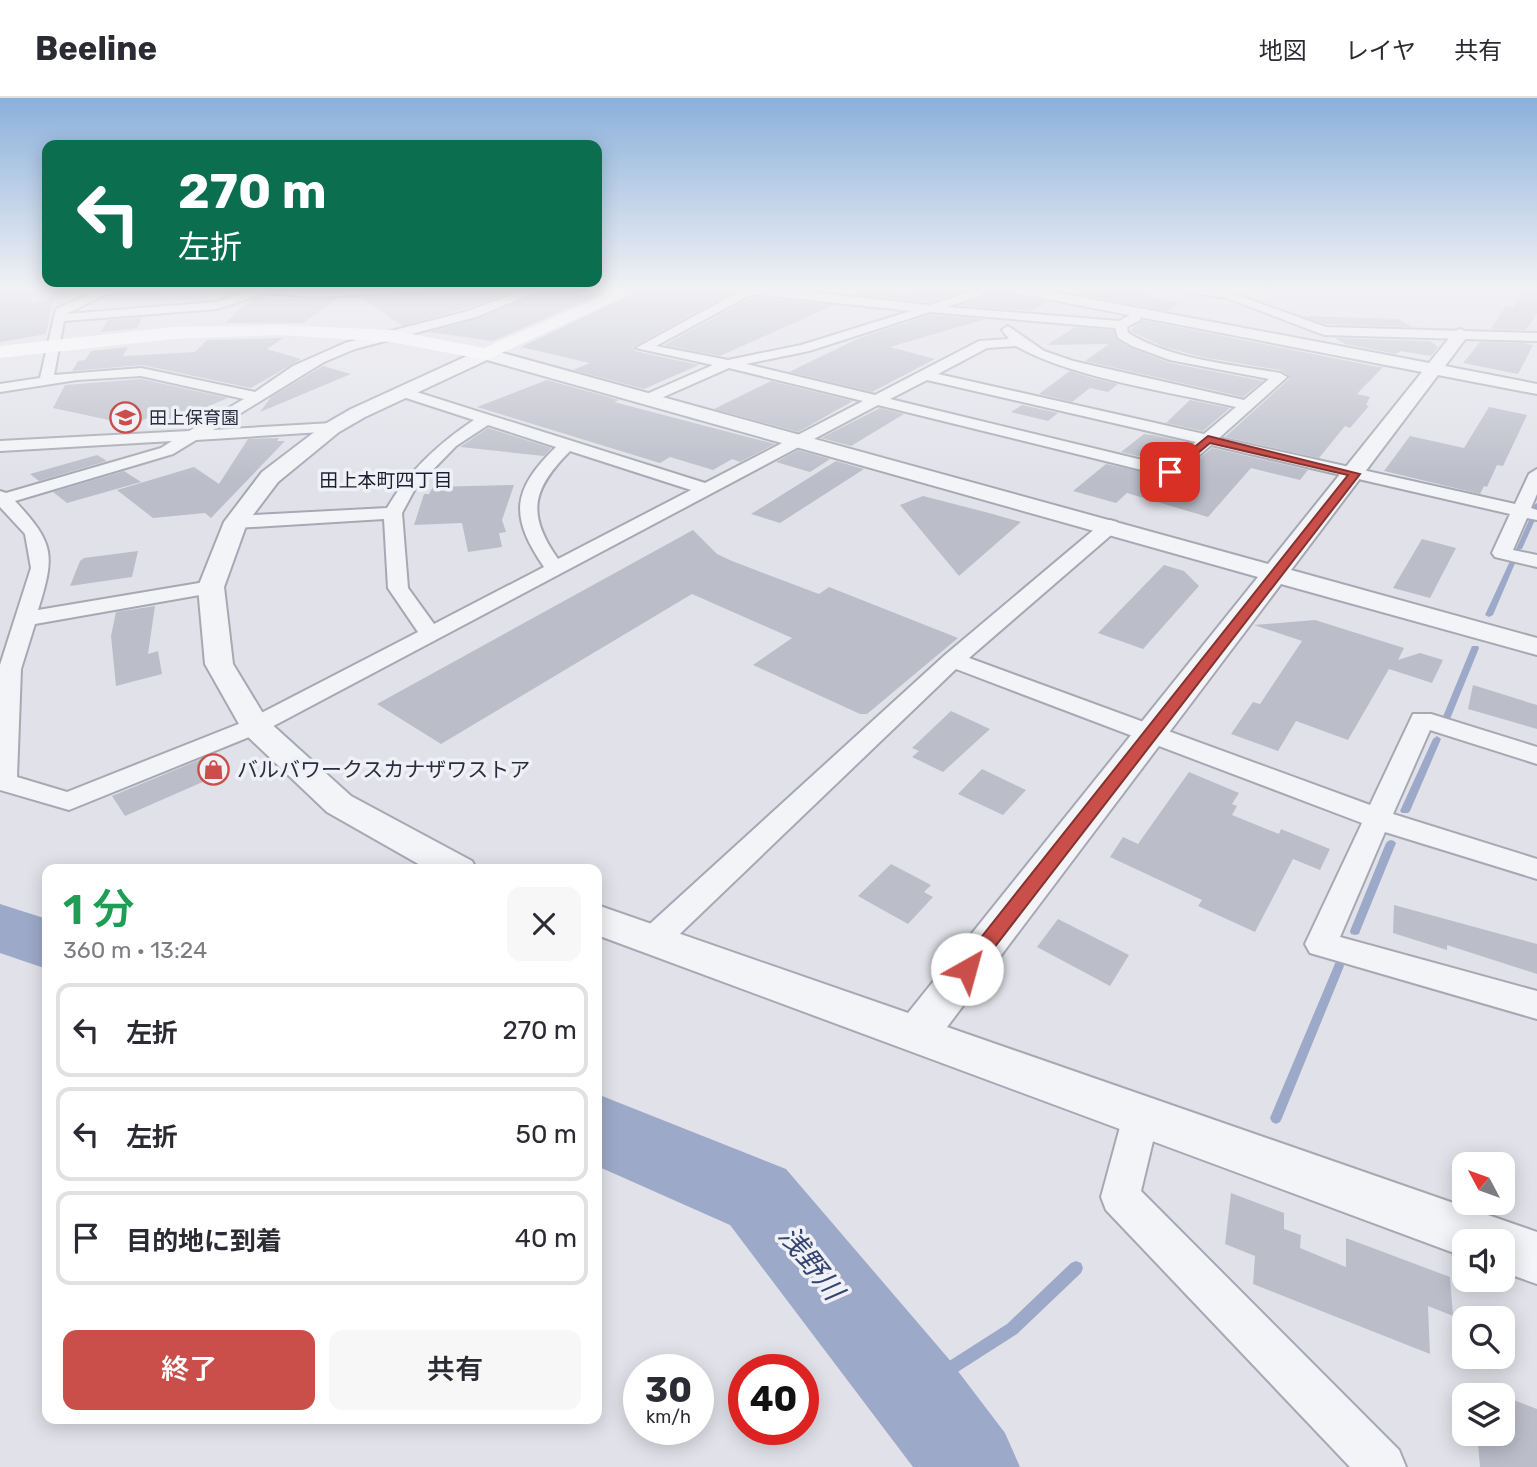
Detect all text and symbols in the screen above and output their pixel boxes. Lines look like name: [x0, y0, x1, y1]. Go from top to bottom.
text: Beeline: [35, 29, 157, 68]
text: 地図: [1259, 37, 1307, 65]
text: レイヤ: [1345, 37, 1416, 65]
text: 共有: [1454, 37, 1502, 65]
text: 270 m: [178, 162, 327, 220]
icon: left: [63, 168, 154, 259]
text: 左折: [178, 228, 242, 266]
school or university icon: 田上保育園: [109, 401, 143, 435]
place label: 田上保育園: [149, 407, 239, 429]
pin: [1140, 442, 1200, 502]
icon: arrive: [1151, 453, 1189, 491]
district label: 田上本町四丁目: [319, 469, 453, 492]
shop icon: バルバワークスカナザワストア: [197, 752, 231, 786]
place label: バルバワークスカナザワストア: [237, 757, 530, 782]
text: 1 分: [63, 885, 134, 935]
button: close: [507, 887, 581, 961]
position arrow: [930, 932, 1004, 1006]
text: 360 m · 13:24: [63, 936, 207, 964]
icon: left: [67, 1011, 105, 1049]
text: 270 m: [502, 1015, 577, 1046]
text: 左折: [126, 1018, 178, 1049]
icon: left: [67, 1115, 105, 1153]
text: 50 m: [516, 1119, 577, 1150]
text: 左折: [126, 1122, 178, 1153]
north arrow: [1452, 1152, 1516, 1214]
map controls: [1452, 1152, 1515, 1446]
icon: arrive: [67, 1219, 105, 1257]
water label: 浅野川: [772, 1220, 852, 1309]
text: 40 m: [515, 1223, 577, 1254]
text: 目的地に到着: [126, 1226, 282, 1257]
button: sound: [1452, 1229, 1515, 1292]
button: search: [1452, 1306, 1515, 1369]
button: 終了: [63, 1330, 315, 1410]
button: 共有: [329, 1330, 581, 1410]
speed limit sign: 40: [728, 1354, 819, 1445]
text: 30: [645, 1369, 692, 1411]
button: layers: [1452, 1383, 1515, 1446]
text: km/h: [646, 1406, 691, 1428]

